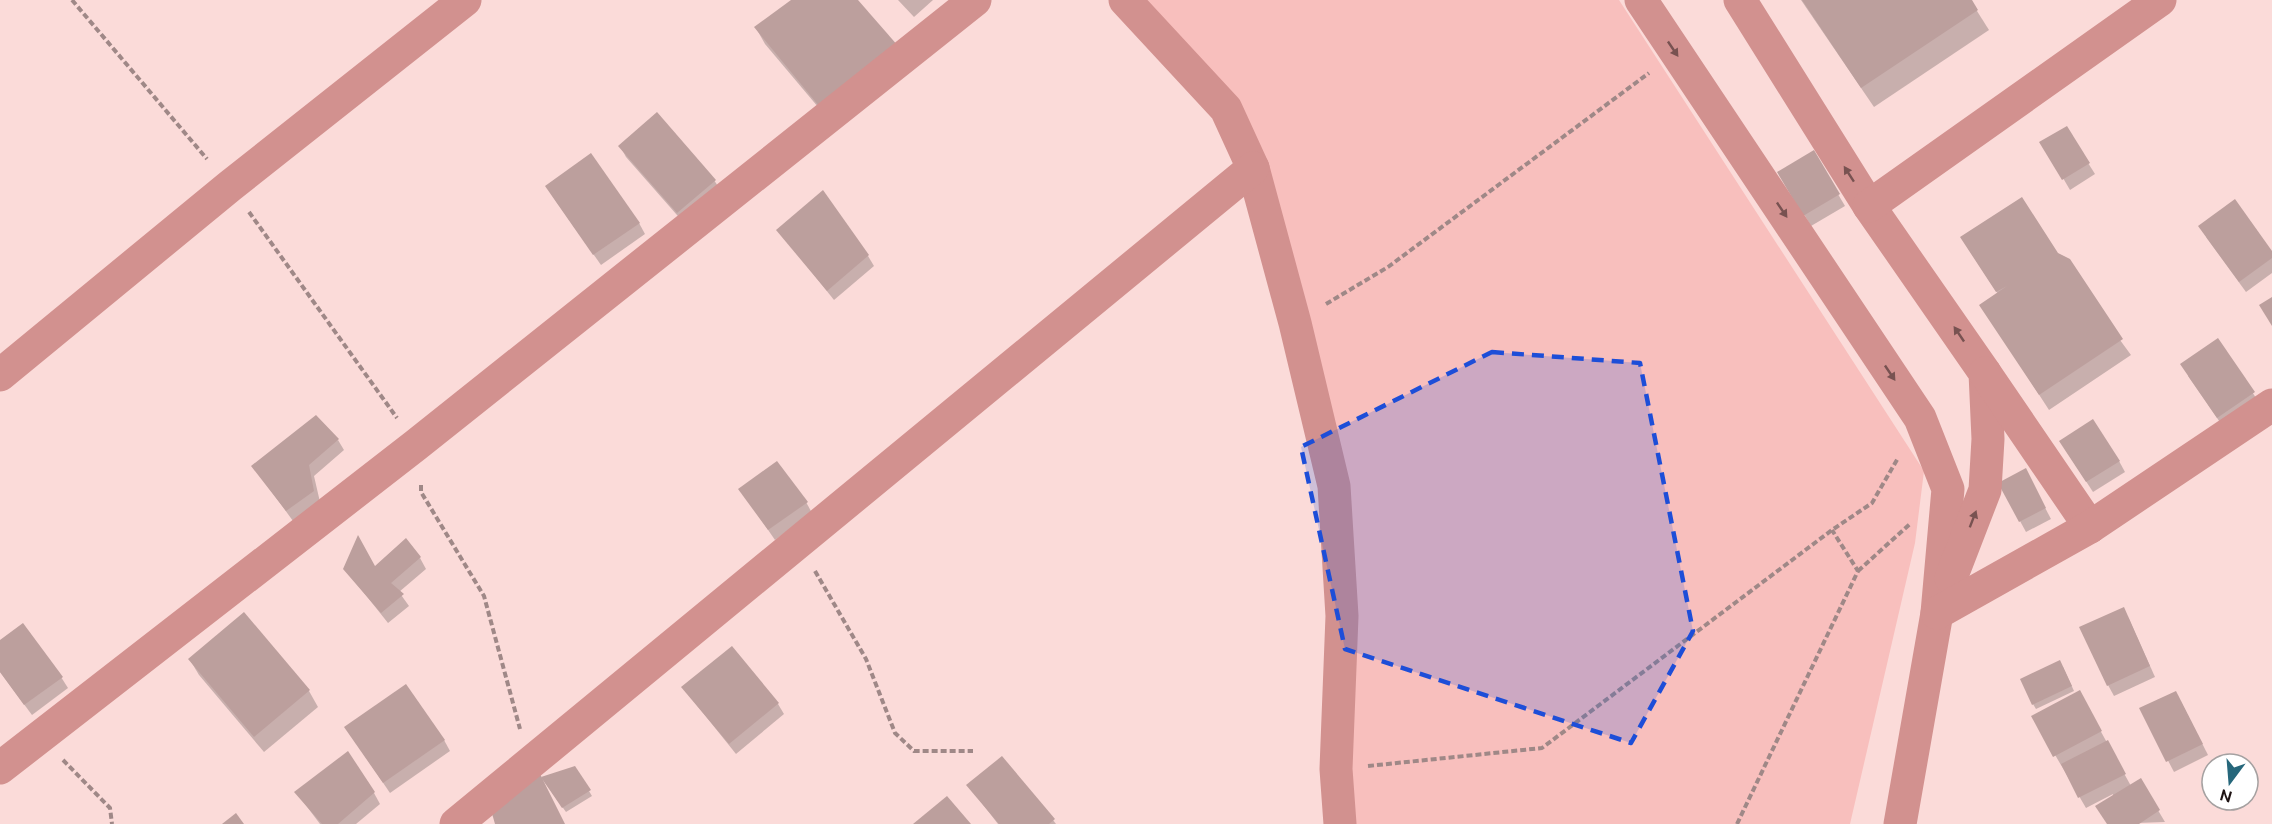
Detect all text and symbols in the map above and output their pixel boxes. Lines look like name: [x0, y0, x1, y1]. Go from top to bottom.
one-way arrow: [1667, 40, 1679, 56]
one-way arrow: [1843, 166, 1855, 182]
one-way arrow: [1776, 202, 1788, 218]
one-way arrow: [1953, 327, 1965, 343]
one-way arrow: [1884, 364, 1896, 380]
one-way arrow: [1969, 510, 1979, 528]
north arrow: [2200, 752, 2260, 812]
text: N: [2218, 786, 2234, 807]

